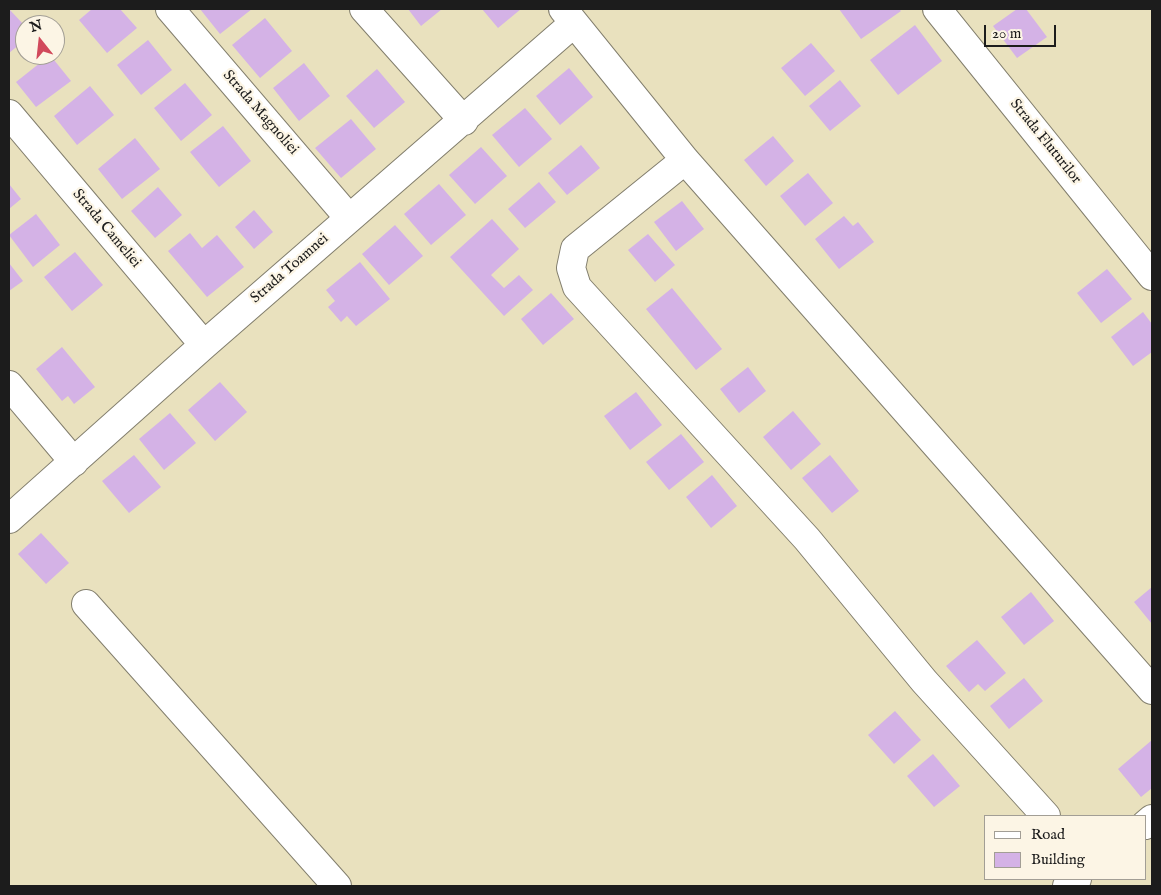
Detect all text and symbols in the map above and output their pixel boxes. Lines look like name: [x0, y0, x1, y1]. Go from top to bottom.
north arrow: [15, 15, 65, 65]
scale bar: [986, 15, 1058, 47]
text: N: [28, 16, 44, 37]
text: 20 m: [992, 24, 1021, 43]
street label: Strada Magnoliei: [218, 67, 302, 159]
street label: Strada Fluturilor: [1005, 96, 1085, 188]
street label: Strada Cameliei: [68, 186, 144, 272]
street label: Strada Toamnei: [247, 230, 333, 308]
legend: [984, 815, 1146, 880]
text: Road: [1031, 825, 1065, 844]
text: Building: [1031, 850, 1085, 869]

